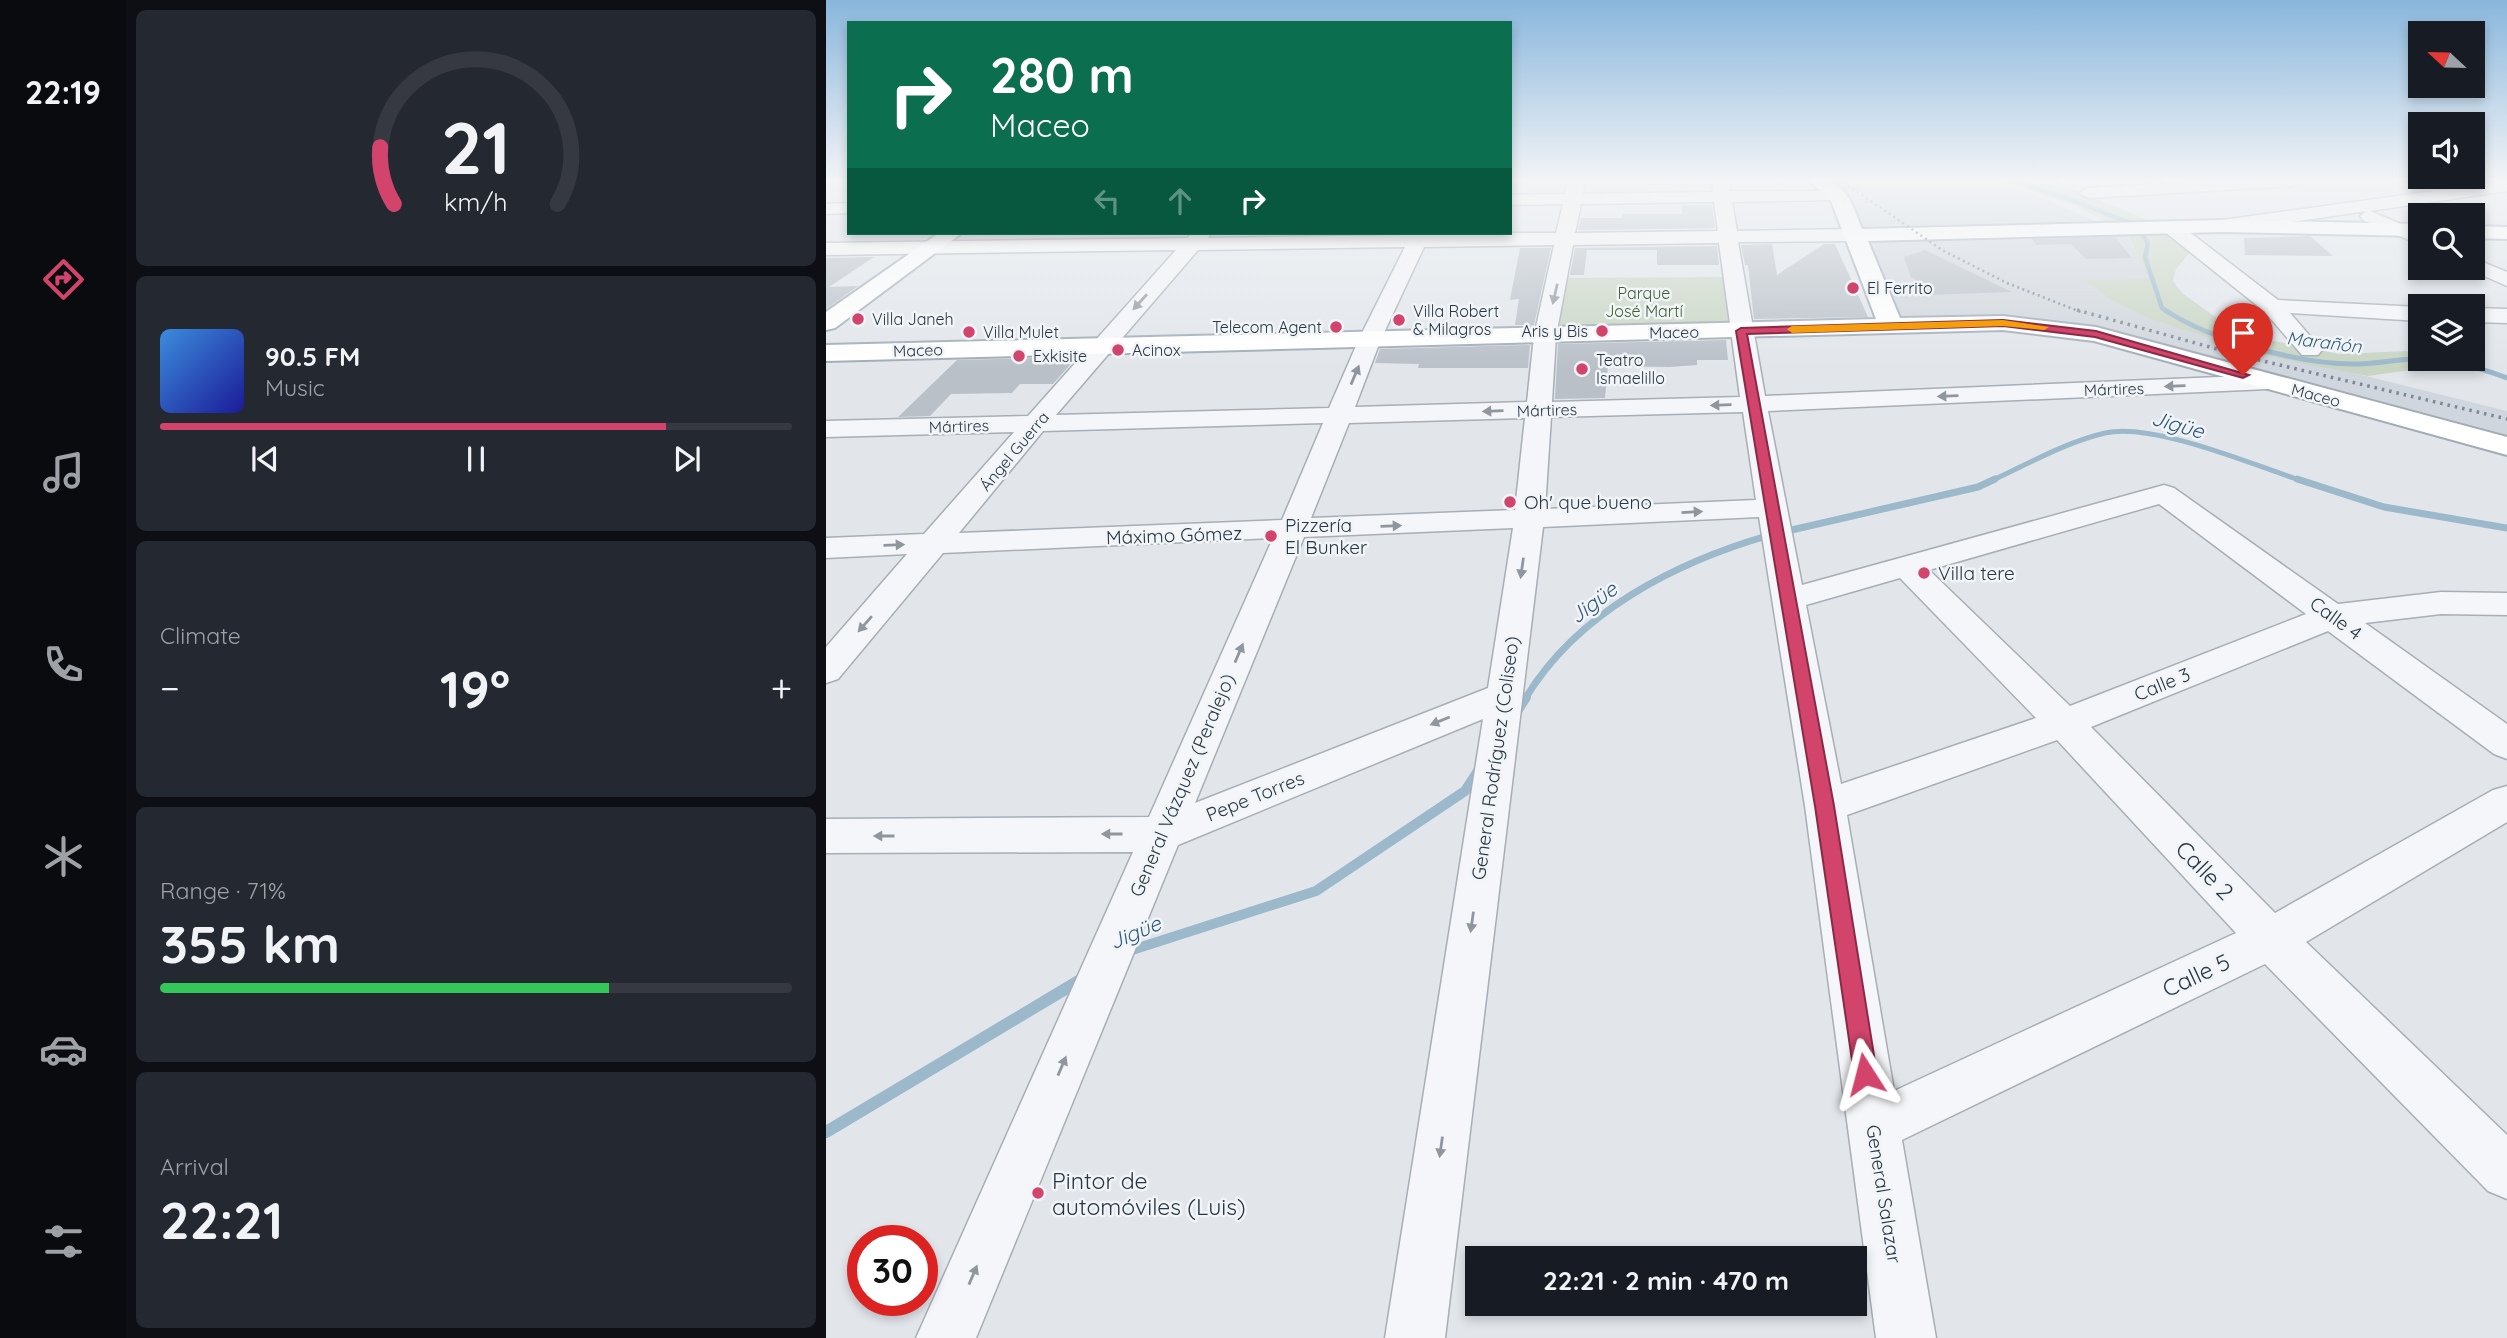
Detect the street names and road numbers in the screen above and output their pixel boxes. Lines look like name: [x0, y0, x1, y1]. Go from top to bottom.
street label: Maceo: [1649, 322, 1699, 342]
street label: Maceo: [893, 339, 943, 361]
street label: Mártires: [2084, 378, 2144, 400]
street label: Maceo: [2289, 379, 2343, 411]
street label: Mártires: [1517, 399, 1577, 421]
street label: Ángel Guerra: [975, 407, 1053, 495]
street label: Mártires: [929, 415, 989, 437]
street label: Máximo Gómez: [1105, 521, 1243, 549]
street label: Calle 4: [2305, 591, 2367, 645]
street label: General Rodríguez (Coliseo): [1466, 635, 1524, 881]
street label: Calle 3: [2130, 662, 2194, 706]
street label: General Vázquez (Peralejo): [1124, 670, 1240, 900]
street label: Pepe Torres: [1202, 765, 1308, 827]
street label: Calle 2: [2170, 834, 2240, 906]
street label: Calle 5: [2158, 947, 2234, 1003]
street label: General Salazar: [1861, 1123, 1907, 1266]

